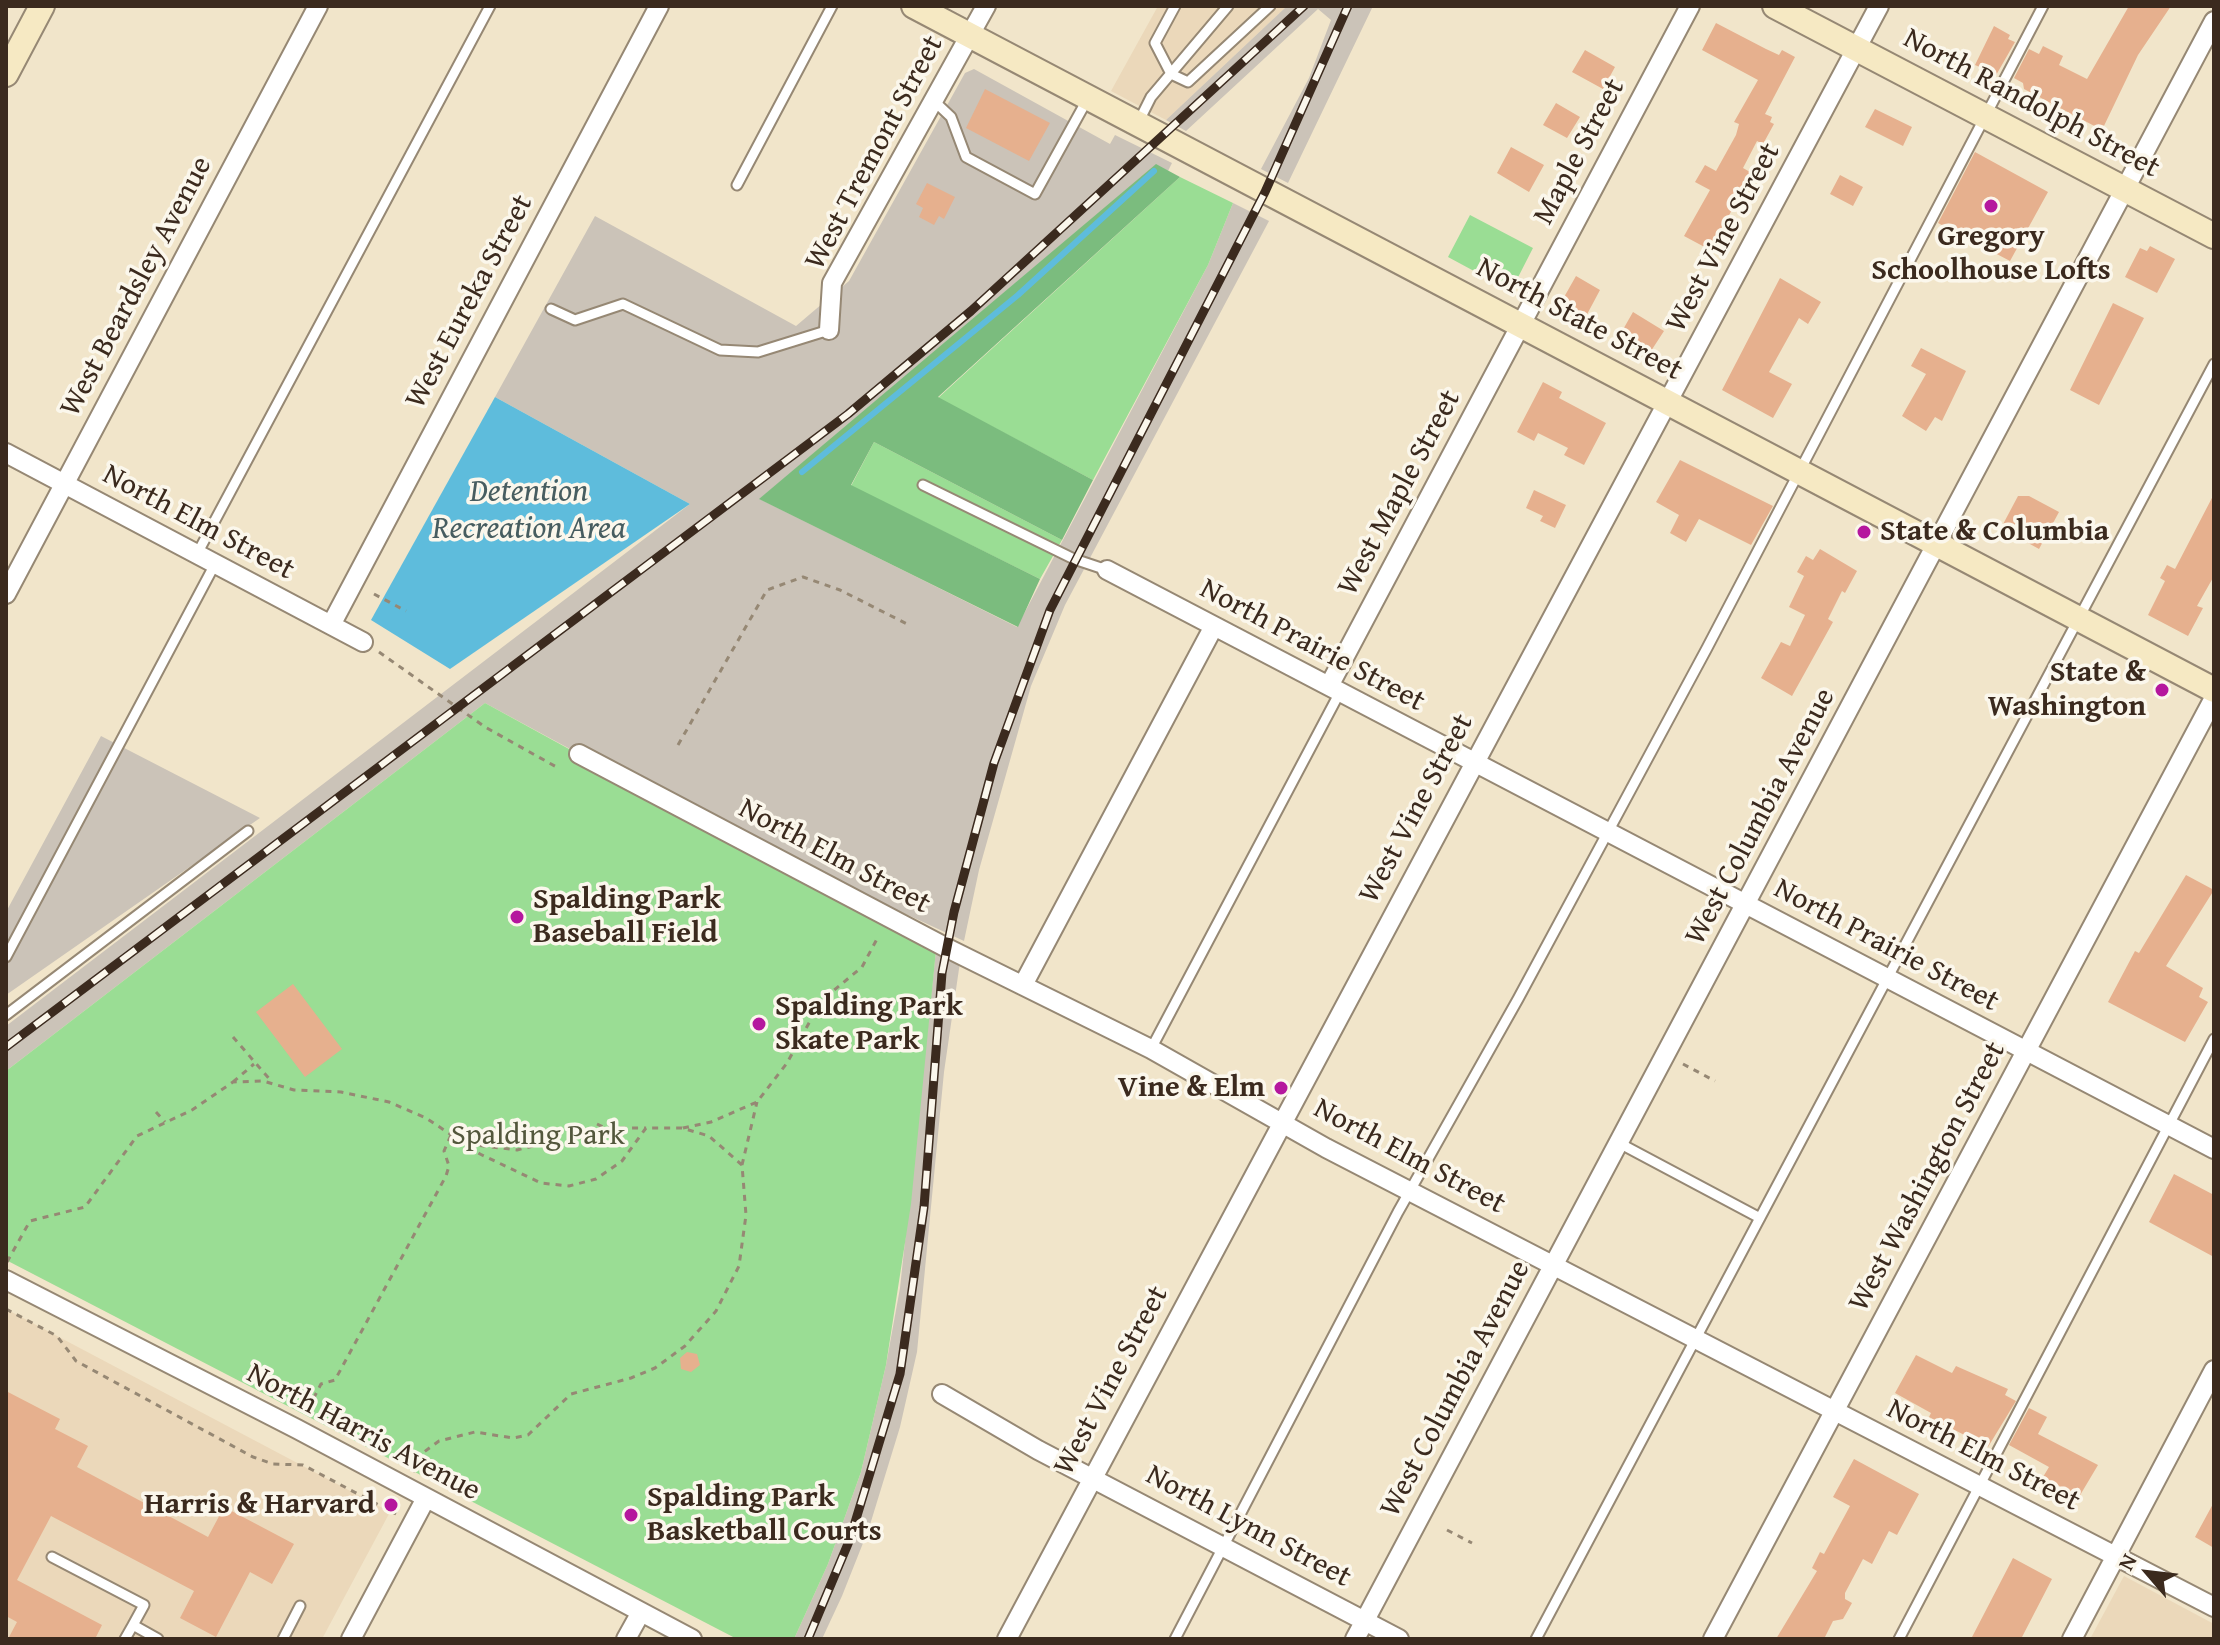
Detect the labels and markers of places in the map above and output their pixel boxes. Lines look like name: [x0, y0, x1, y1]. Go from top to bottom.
marker: Gregory Schoolhouse Lofts: [1982, 197, 2000, 215]
place label: Gregory Schoolhouse Lofts: [1871, 219, 2111, 290]
place label: State & Columbia: [1880, 514, 2109, 550]
marker: State & Columbia: [1855, 523, 1873, 541]
place label: State & Washington: [1988, 655, 2146, 726]
marker: State & Washington: [2153, 681, 2171, 699]
place label: Spalding Park Baseball Field: [533, 882, 721, 952]
marker: Spalding Park Baseball Field: [508, 908, 526, 926]
place label: Spalding Park Skate Park: [775, 989, 963, 1060]
marker: Spalding Park Skate Park: [750, 1015, 768, 1033]
place label: Vine & Elm: [1118, 1070, 1265, 1106]
marker: Vine & Elm: [1272, 1079, 1290, 1097]
place label: Spalding Park Basketball Courts: [647, 1480, 882, 1550]
place label: Harris & Harvard: [144, 1487, 375, 1523]
marker: Harris & Harvard: [382, 1496, 400, 1514]
marker: Spalding Park Basketball Courts: [622, 1506, 640, 1524]

